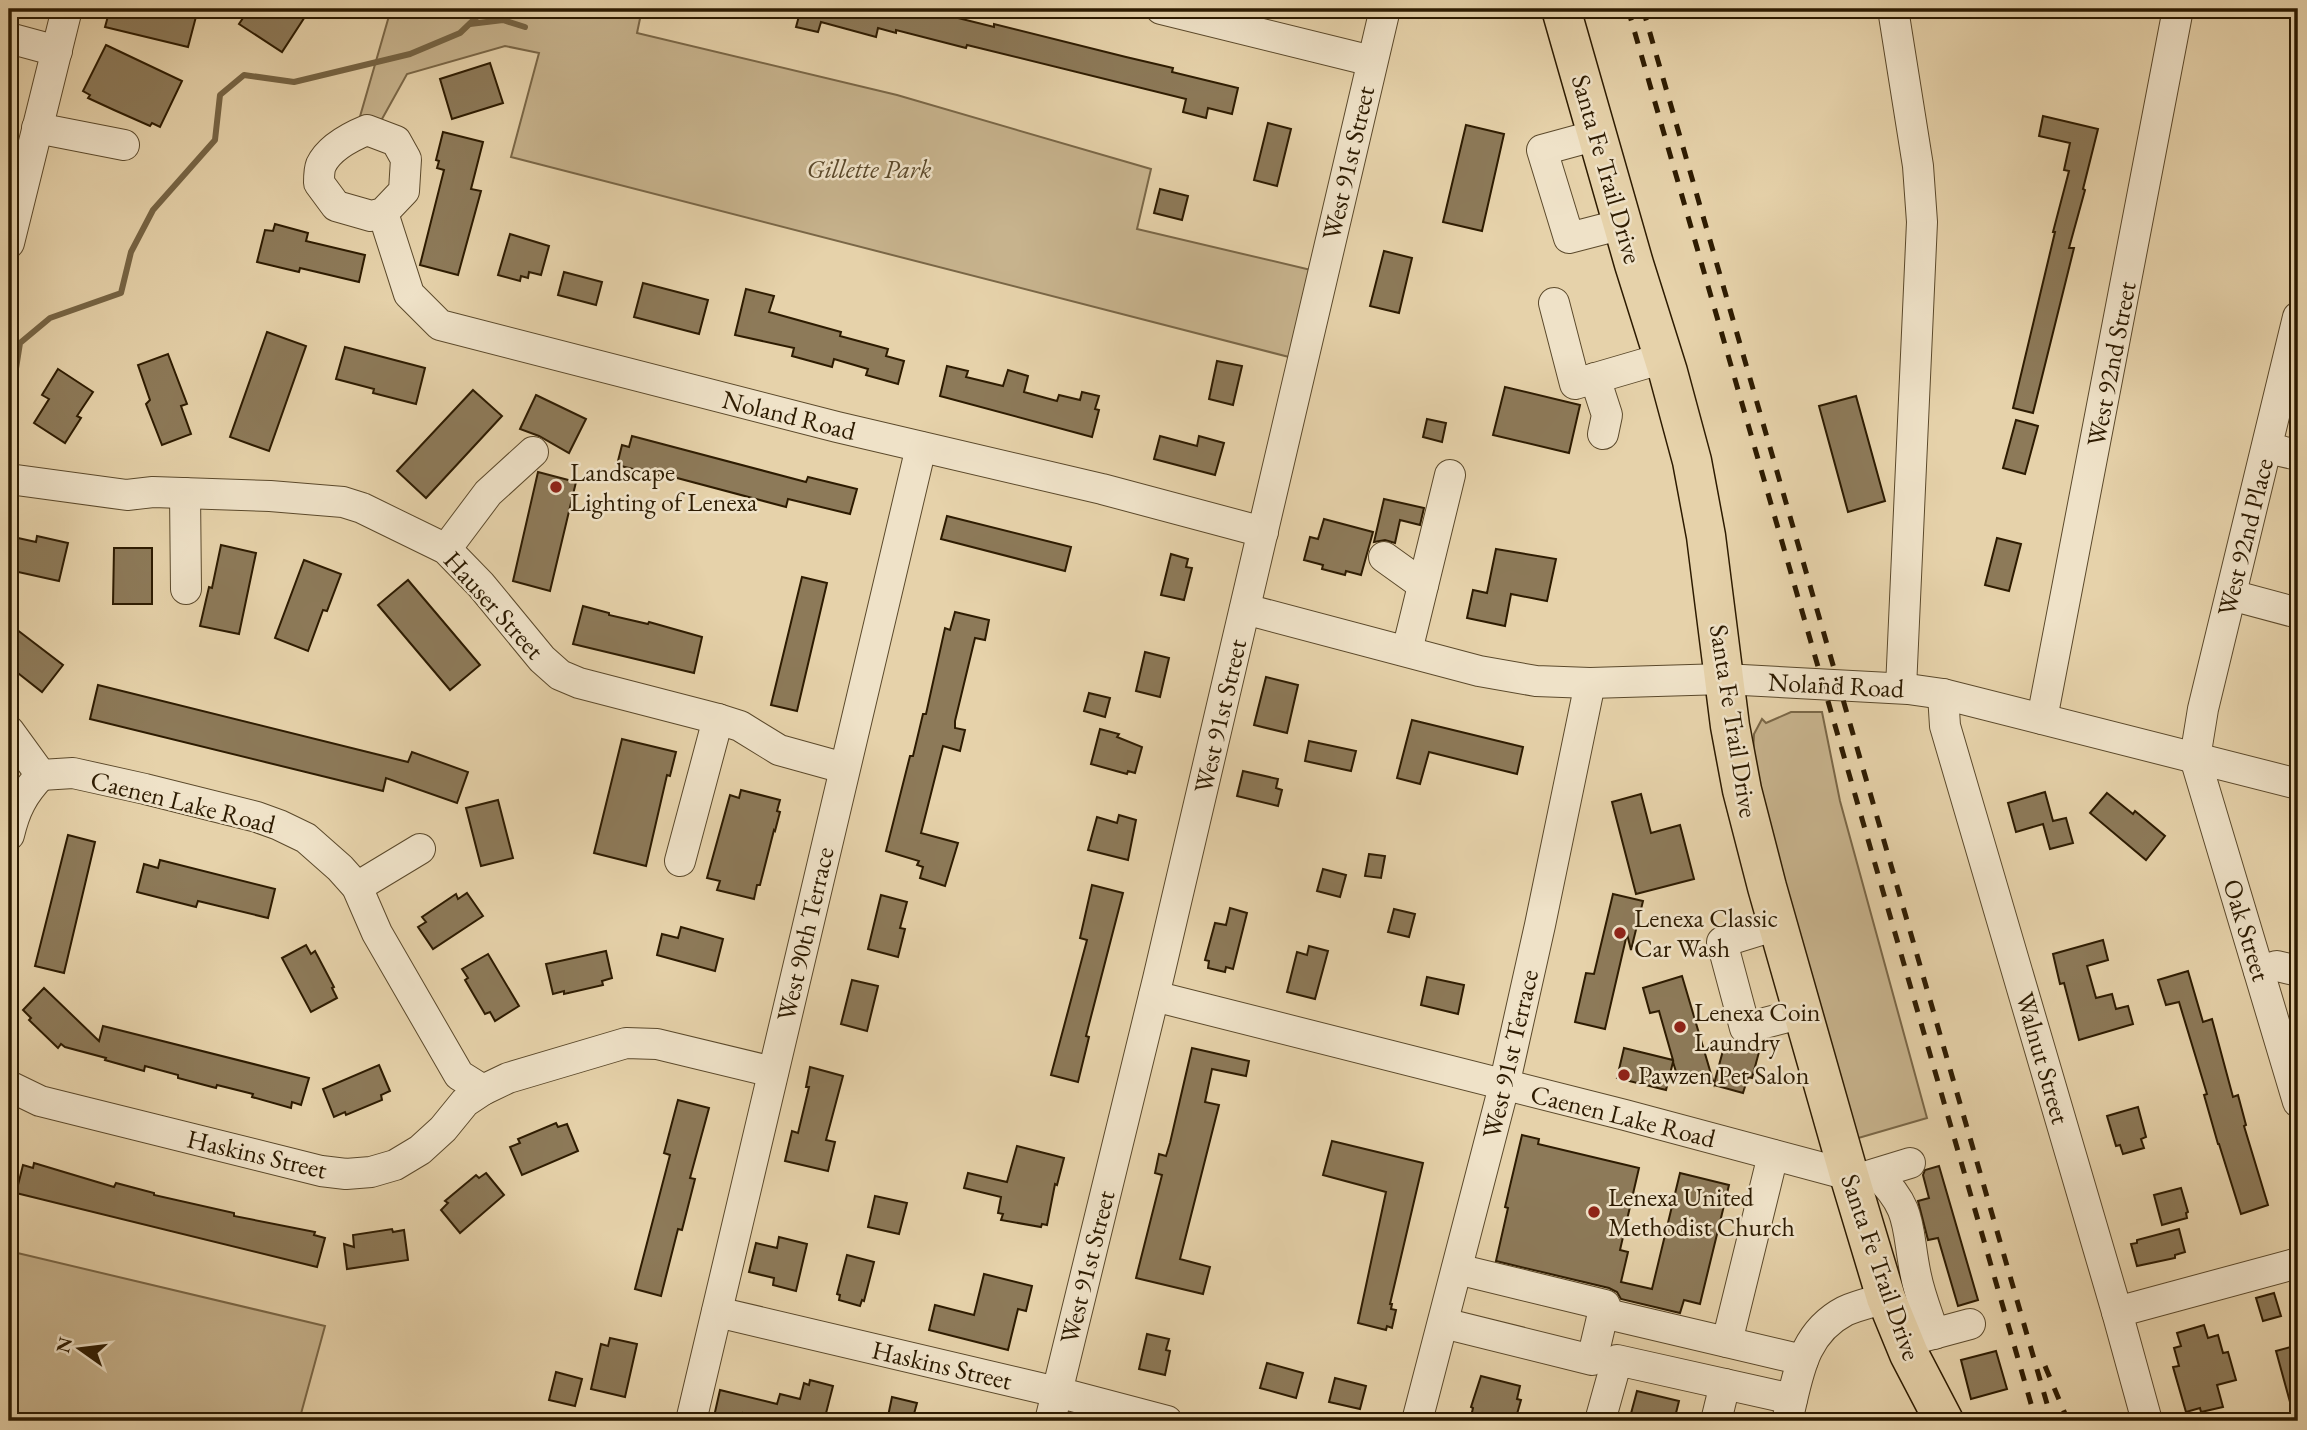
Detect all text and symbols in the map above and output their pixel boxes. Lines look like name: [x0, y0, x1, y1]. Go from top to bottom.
street label: Santa Fe Trail Drive: [1564, 71, 1650, 267]
street label: West 91st Street: [1314, 83, 1382, 243]
park label: Gillette Park: [807, 152, 932, 186]
street label: West 92nd Street: [2078, 279, 2144, 449]
street label: Noland Road: [719, 382, 860, 448]
place label: Landscape Lighting of Lenexa: [570, 455, 758, 519]
street label: West 92nd Place: [2209, 455, 2281, 619]
marker: Landscape Lighting of Lenexa: [548, 479, 564, 495]
street label: Hauser Street: [436, 544, 552, 666]
street label: Santa Fe Trail Drive: [1702, 622, 1766, 820]
street label: West 91st Street: [1186, 636, 1254, 796]
street label: Noland Road: [1767, 664, 1906, 706]
street label: Caenen Lake Road: [87, 763, 280, 842]
street label: West 90th Terrace: [768, 844, 842, 1024]
street label: Oak Street: [2215, 875, 2279, 985]
place label: Lenexa Classic Car Wash: [1634, 901, 1778, 965]
marker: Lenexa Classic Car Wash: [1612, 925, 1628, 941]
street label: West 91st Terrace: [1474, 966, 1546, 1142]
street label: Walnut Street: [2008, 988, 2078, 1128]
place label: Lenexa Coin Laundry: [1694, 995, 1821, 1059]
marker: Lenexa Coin Laundry: [1672, 1019, 1688, 1035]
place label: Pawzen Pet Salon: [1638, 1058, 1810, 1092]
marker: Pawzen Pet Salon: [1616, 1067, 1632, 1083]
street label: Caenen Lake Road: [1527, 1077, 1720, 1156]
street label: Haskins Street: [184, 1121, 330, 1187]
street label: Santa Fe Trail Drive: [1833, 1169, 1929, 1365]
place label: Lenexa United Methodist Church: [1608, 1180, 1795, 1244]
street label: West 91st Street: [1052, 1187, 1122, 1347]
marker: Lenexa United Methodist Church: [1586, 1204, 1602, 1220]
north arrow: [46, 1314, 116, 1384]
street label: Haskins Street: [869, 1332, 1015, 1398]
text: N: [50, 1334, 78, 1355]

